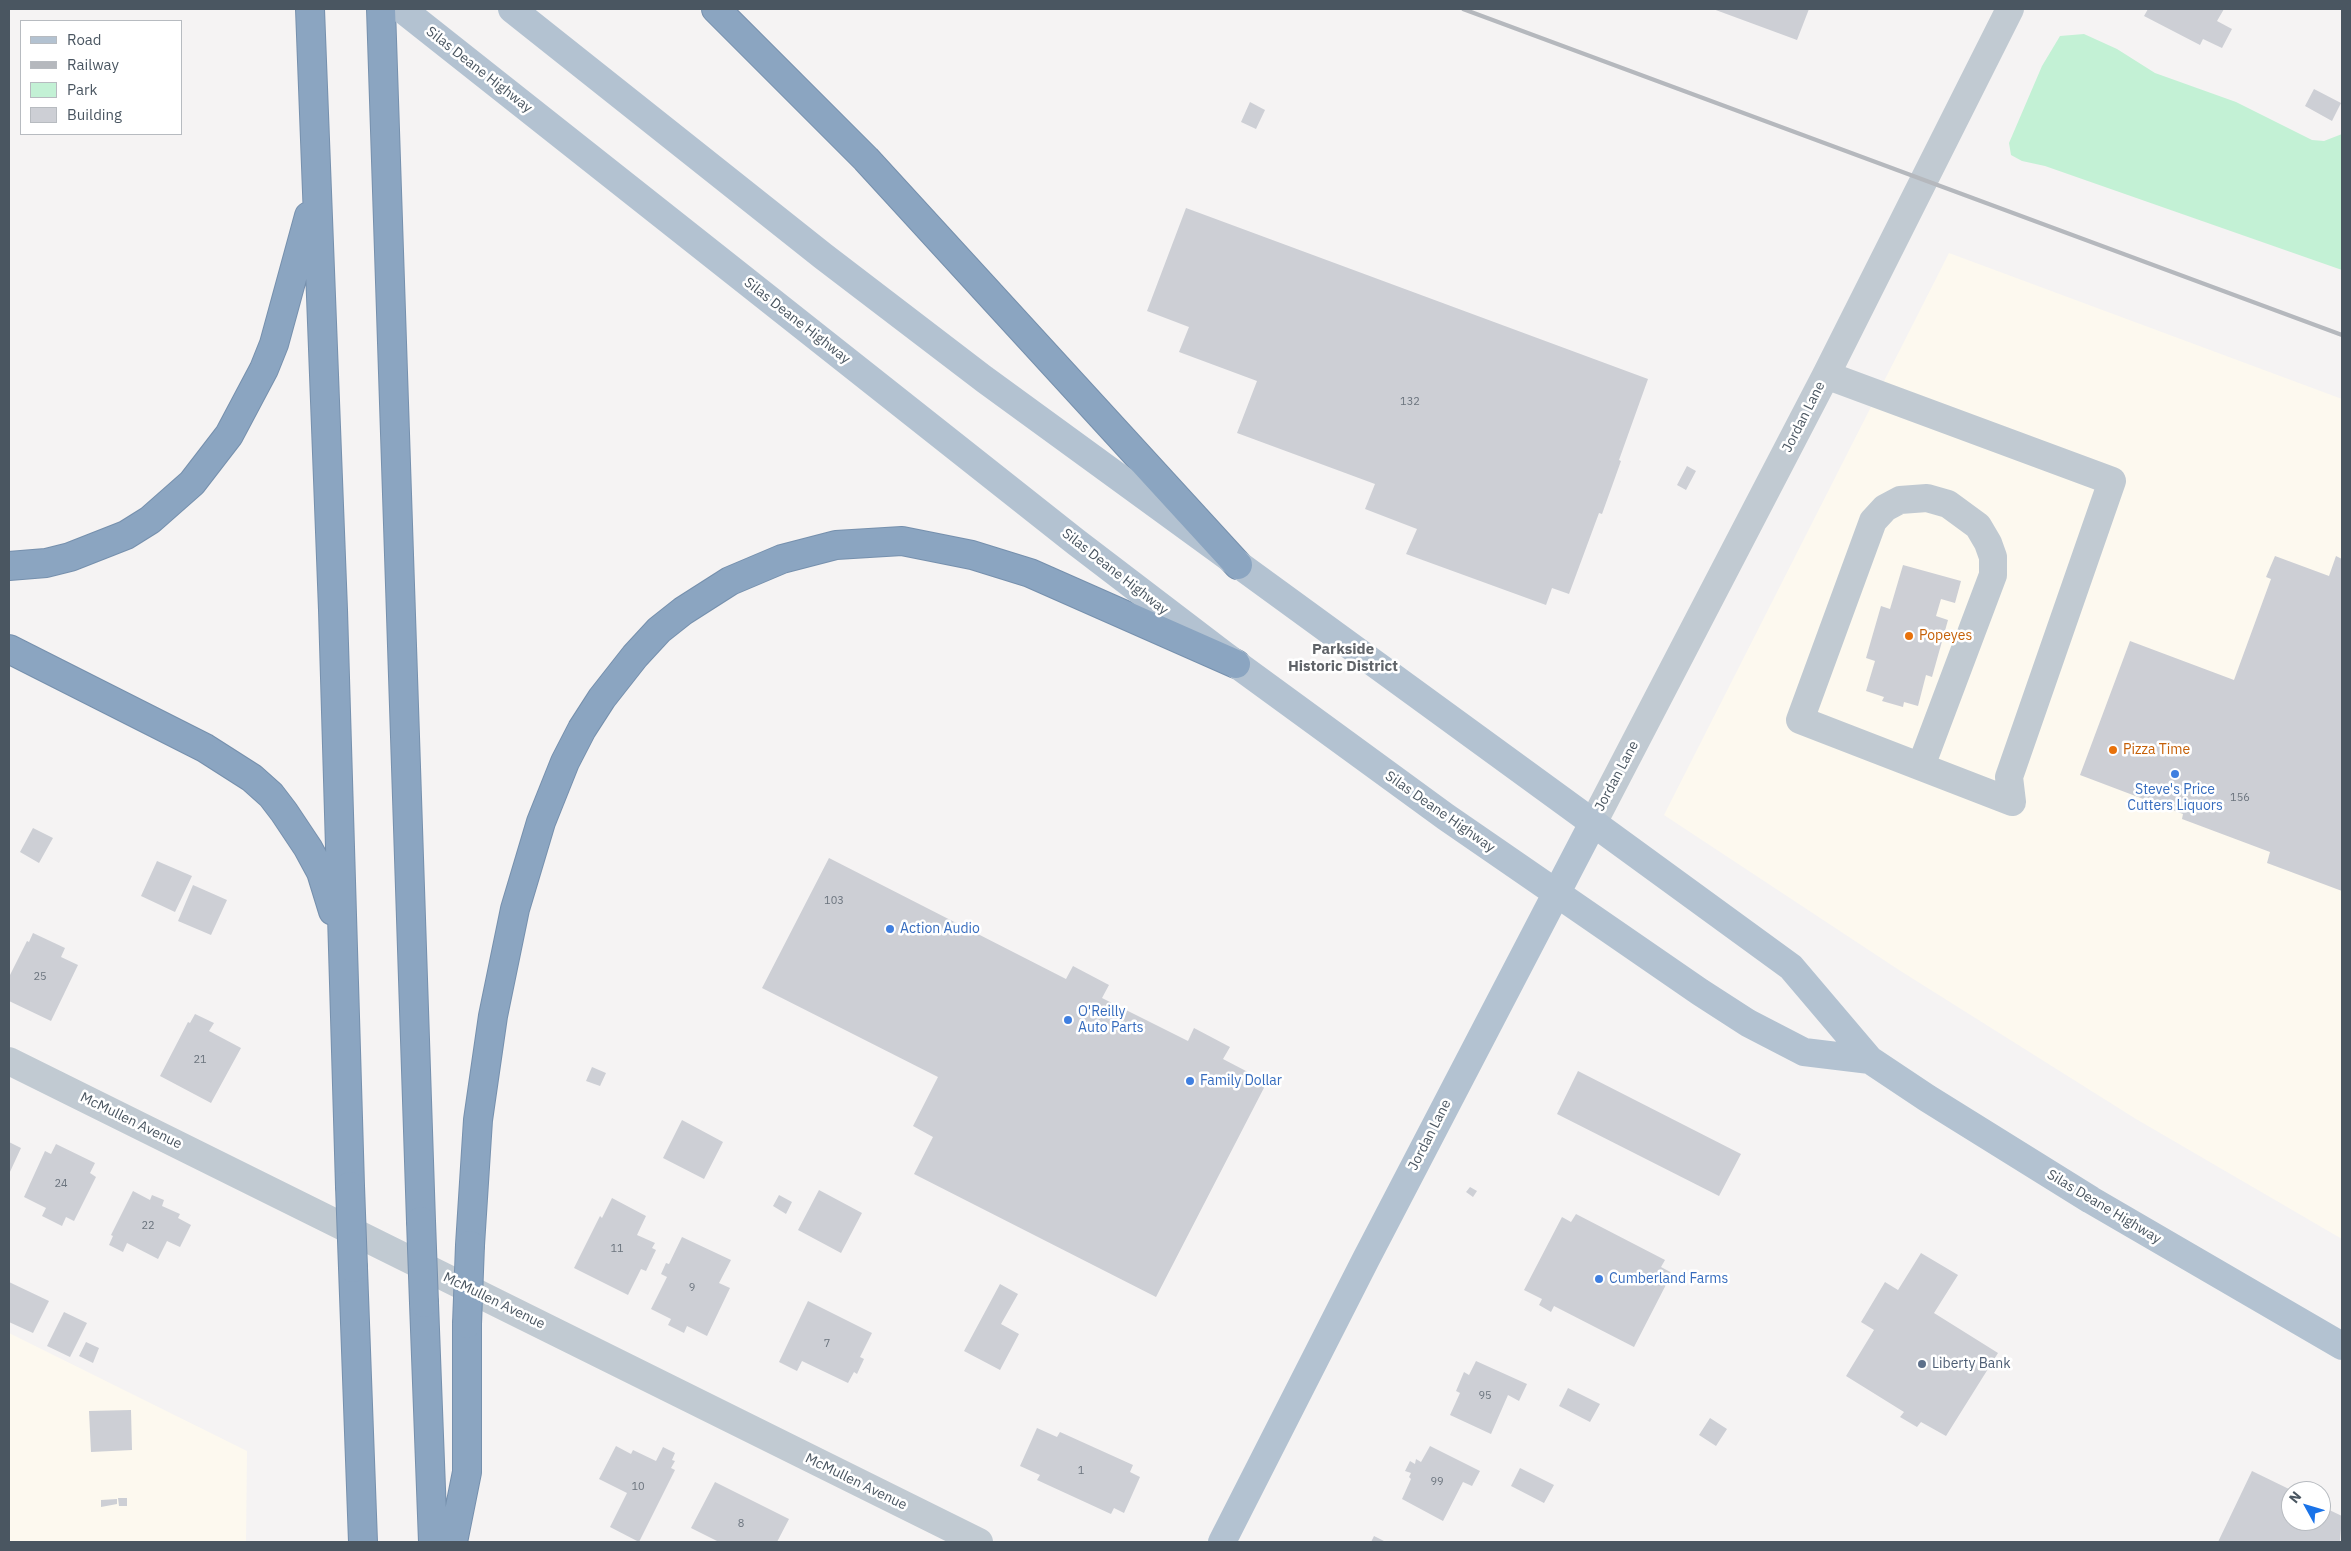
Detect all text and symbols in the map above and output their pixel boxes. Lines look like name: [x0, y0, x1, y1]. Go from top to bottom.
legend: [20, 20, 182, 135]
street label: Silas Deane Highway: [423, 23, 535, 117]
text: Road: [67, 30, 102, 49]
text: Railway: [67, 55, 119, 74]
text: Park: [67, 80, 97, 99]
text: Building: [67, 105, 122, 124]
street label: Silas Deane Highway: [741, 274, 853, 368]
street label: Jordan Lane: [1779, 379, 1829, 455]
house number: 132: [1400, 395, 1420, 409]
street label: Silas Deane Highway: [1059, 525, 1171, 619]
place label: Popeyes: [1919, 628, 1972, 644]
marker: Popeyes: [1903, 630, 1915, 642]
district label: Parkside Historic District: [1288, 641, 1398, 676]
street label: Jordan Lane: [1592, 738, 1642, 814]
place label: Pizza Time: [2123, 742, 2190, 758]
marker: Pizza Time: [2107, 744, 2119, 756]
street label: Silas Deane Highway: [1382, 768, 1498, 856]
marker: Steve's Price Cutters Liquors: [2169, 768, 2181, 780]
place label: Steve's Price Cutters Liquors: [2127, 782, 2223, 814]
house number: 156: [2230, 791, 2250, 805]
house number: 103: [824, 894, 844, 908]
place label: Action Audio: [900, 921, 980, 937]
marker: Action Audio: [884, 923, 896, 935]
house number: 25: [33, 970, 47, 984]
place label: O'Reilly Auto Parts: [1078, 1004, 1144, 1036]
marker: O'Reilly Auto Parts: [1062, 1014, 1074, 1026]
house number: 21: [193, 1053, 207, 1067]
place label: Family Dollar: [1200, 1073, 1282, 1089]
marker: Family Dollar: [1184, 1075, 1196, 1087]
street label: McMullen Avenue: [77, 1089, 185, 1153]
street label: Jordan Lane: [1405, 1097, 1455, 1173]
street label: Silas Deane Highway: [2044, 1166, 2164, 1248]
house number: 24: [54, 1177, 68, 1191]
house number: 22: [141, 1219, 155, 1233]
house number: 11: [610, 1242, 624, 1256]
street label: McMullen Avenue: [440, 1269, 548, 1333]
place label: Cumberland Farms: [1609, 1271, 1728, 1287]
marker: Cumberland Farms: [1593, 1273, 1605, 1285]
house number: 9: [689, 1281, 695, 1295]
house number: 7: [824, 1337, 830, 1351]
place label: Liberty Bank: [1932, 1356, 2011, 1372]
marker: Liberty Bank: [1916, 1358, 1928, 1370]
house number: 95: [1478, 1389, 1492, 1403]
street label: McMullen Avenue: [802, 1450, 910, 1514]
house number: 1: [1078, 1464, 1084, 1478]
house number: 99: [1430, 1475, 1444, 1489]
house number: 10: [631, 1480, 645, 1494]
north arrow: [2281, 1481, 2331, 1531]
text: N: [2285, 1488, 2305, 1507]
house number: 8: [738, 1517, 744, 1531]

